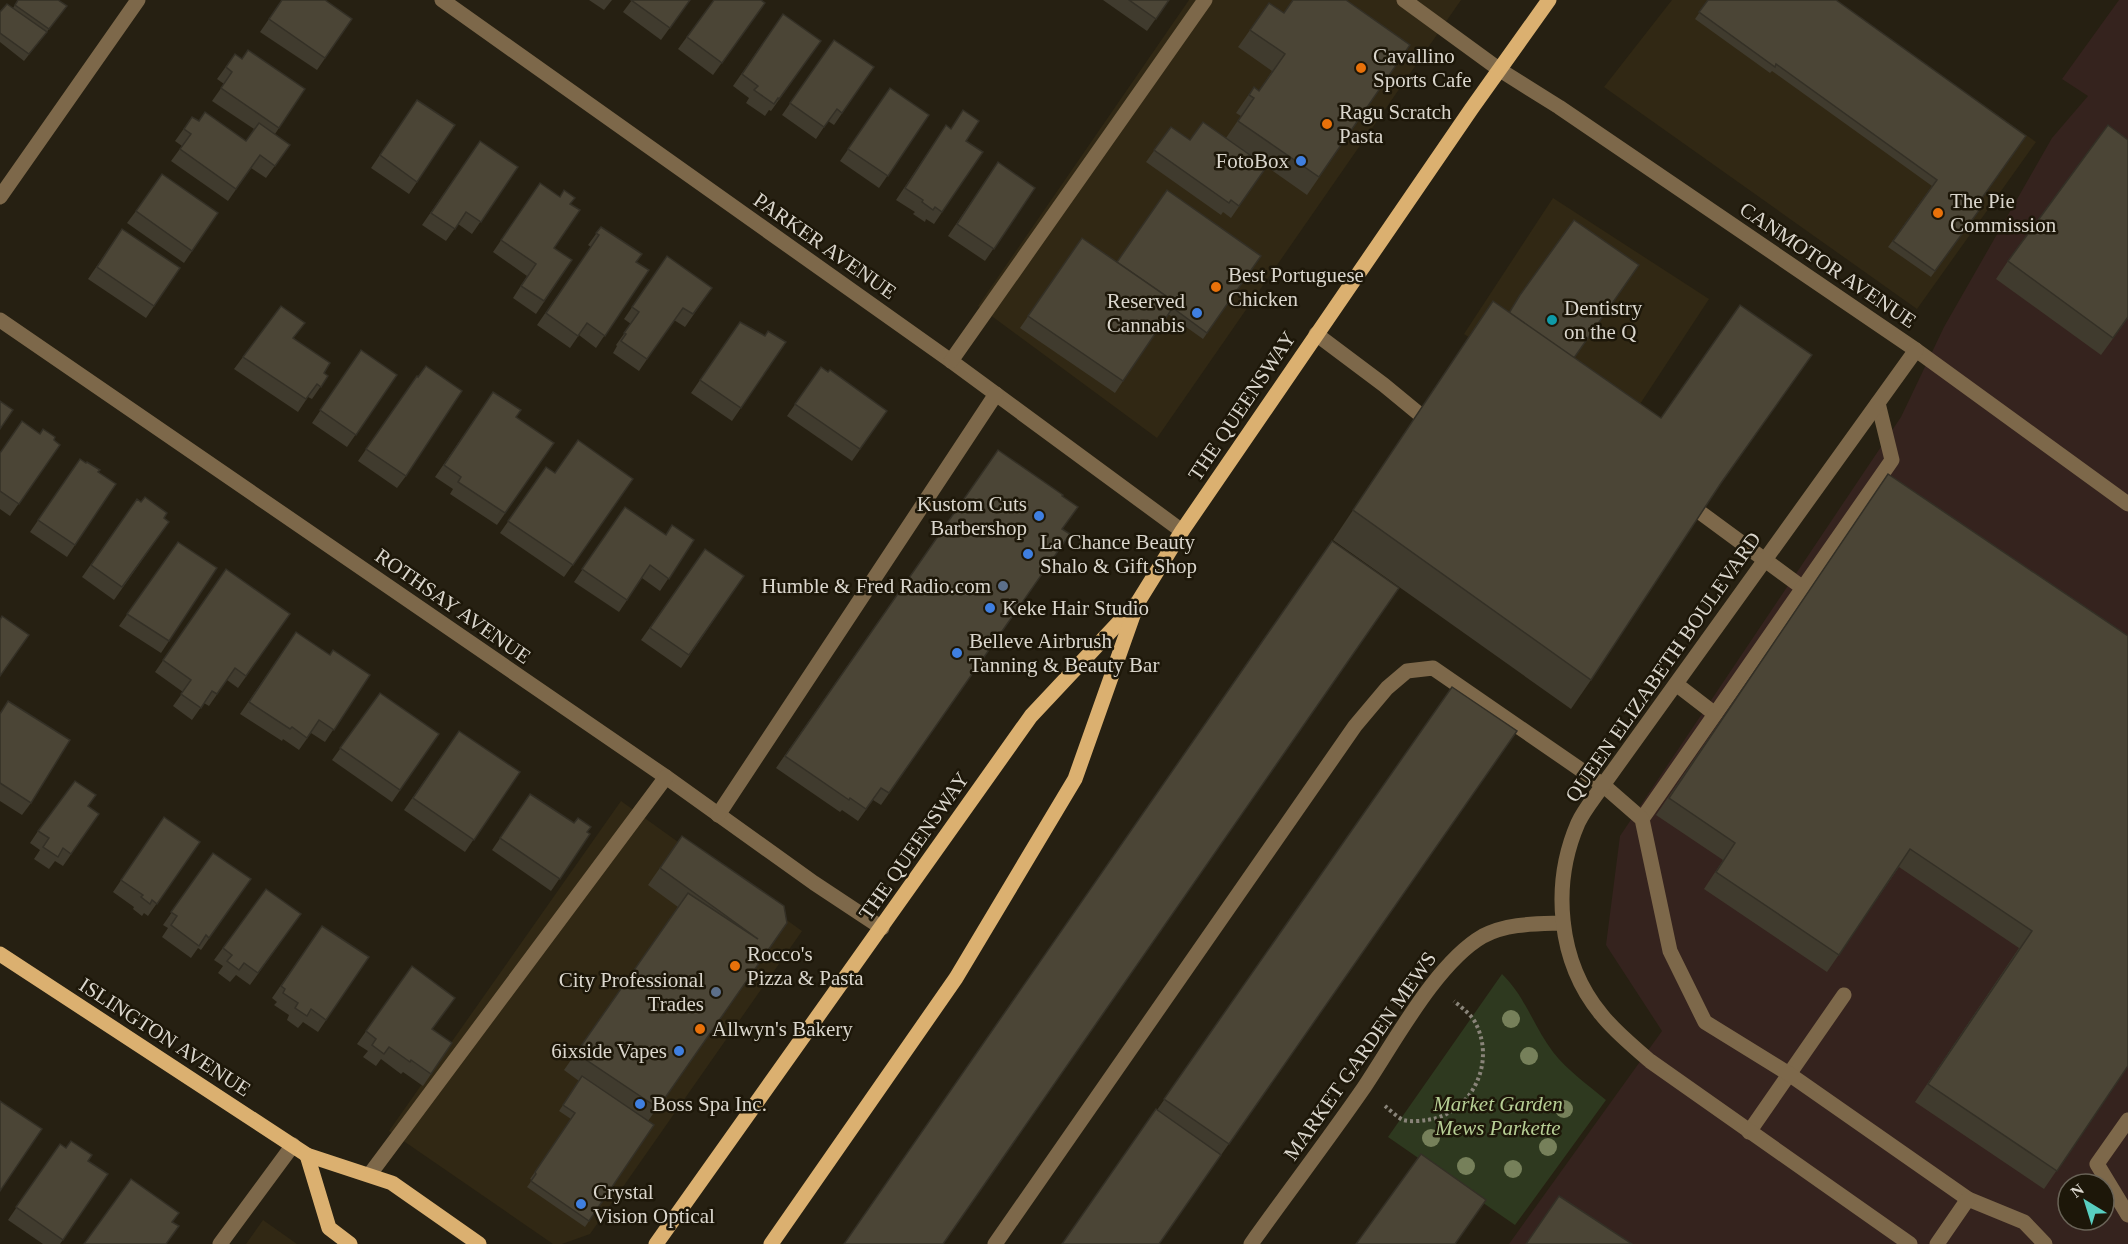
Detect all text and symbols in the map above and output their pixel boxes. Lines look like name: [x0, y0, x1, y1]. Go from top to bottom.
place label: Cavallino Sports Cafe: [1373, 44, 1472, 92]
marker: Cavallino Sports Cafe: [1354, 61, 1368, 75]
place label: Ragu Scratch Pasta: [1339, 100, 1452, 148]
marker: Ragu Scratch Pasta: [1320, 117, 1334, 131]
place label: FotoBox: [1215, 149, 1289, 173]
marker: FotoBox: [1294, 154, 1308, 168]
street label: PARKER AVENUE: [749, 188, 901, 304]
place label: The Pie Commission: [1950, 189, 2057, 237]
street label: CANMOTOR AVENUE: [1735, 197, 1921, 333]
marker: The Pie Commission: [1931, 206, 1945, 220]
place label: Best Portuguese Chicken: [1228, 263, 1364, 311]
marker: Best Portuguese Chicken: [1209, 280, 1223, 294]
place label: Reserved Cannabis: [1107, 289, 1185, 337]
place label: Dentistry on the Q: [1564, 296, 1643, 344]
marker: Reserved Cannabis: [1190, 306, 1204, 320]
marker: Dentistry on the Q: [1545, 313, 1559, 327]
street label: THE QUEENSWAY: [1183, 327, 1301, 485]
place label: Kustom Cuts Barbershop: [917, 492, 1027, 540]
marker: Kustom Cuts Barbershop: [1032, 509, 1046, 523]
street label: QUEEN ELIZABETH BOULEVARD: [1560, 527, 1766, 807]
place label: La Chance Beauty Shalo & Gift Shop: [1040, 530, 1197, 578]
street label: ROTHSAY AVENUE: [371, 543, 535, 669]
marker: La Chance Beauty Shalo & Gift Shop: [1021, 547, 1035, 561]
place label: Humble & Fred Radio.com: [761, 574, 991, 598]
marker: Humble & Fred Radio.com: [996, 579, 1010, 593]
place label: Keke Hair Studio: [1002, 596, 1149, 620]
marker: Keke Hair Studio: [983, 601, 997, 615]
place label: Belleve Airbrush Tanning & Beauty Bar: [969, 629, 1159, 677]
marker: Belleve Airbrush Tanning & Beauty Bar: [950, 646, 964, 660]
street label: THE QUEENSWAY: [854, 768, 974, 924]
place label: Rocco's Pizza & Pasta: [747, 942, 864, 990]
street label: MARKET GARDEN MEWS: [1279, 947, 1441, 1165]
marker: Rocco's Pizza & Pasta: [728, 959, 742, 973]
place label: City Professional Trades: [559, 968, 704, 1016]
street label: ISLINGTON AVENUE: [75, 973, 255, 1101]
marker: City Professional Trades: [709, 985, 723, 999]
place label: Allwyn's Bakery: [712, 1017, 853, 1041]
marker: Allwyn's Bakery: [693, 1022, 707, 1036]
place label: 6ixside Vapes: [551, 1039, 667, 1063]
marker: 6ixside Vapes: [672, 1044, 686, 1058]
place label: Boss Spa Inc.: [652, 1092, 767, 1116]
park label: Market Garden Mews Parkette: [1432, 1092, 1563, 1140]
marker: Boss Spa Inc.: [633, 1097, 647, 1111]
north arrow: [2056, 1172, 2116, 1232]
place label: Crystal Vision Optical: [593, 1180, 715, 1228]
text: N: [2067, 1180, 2087, 1201]
marker: Crystal Vision Optical: [574, 1197, 588, 1211]

